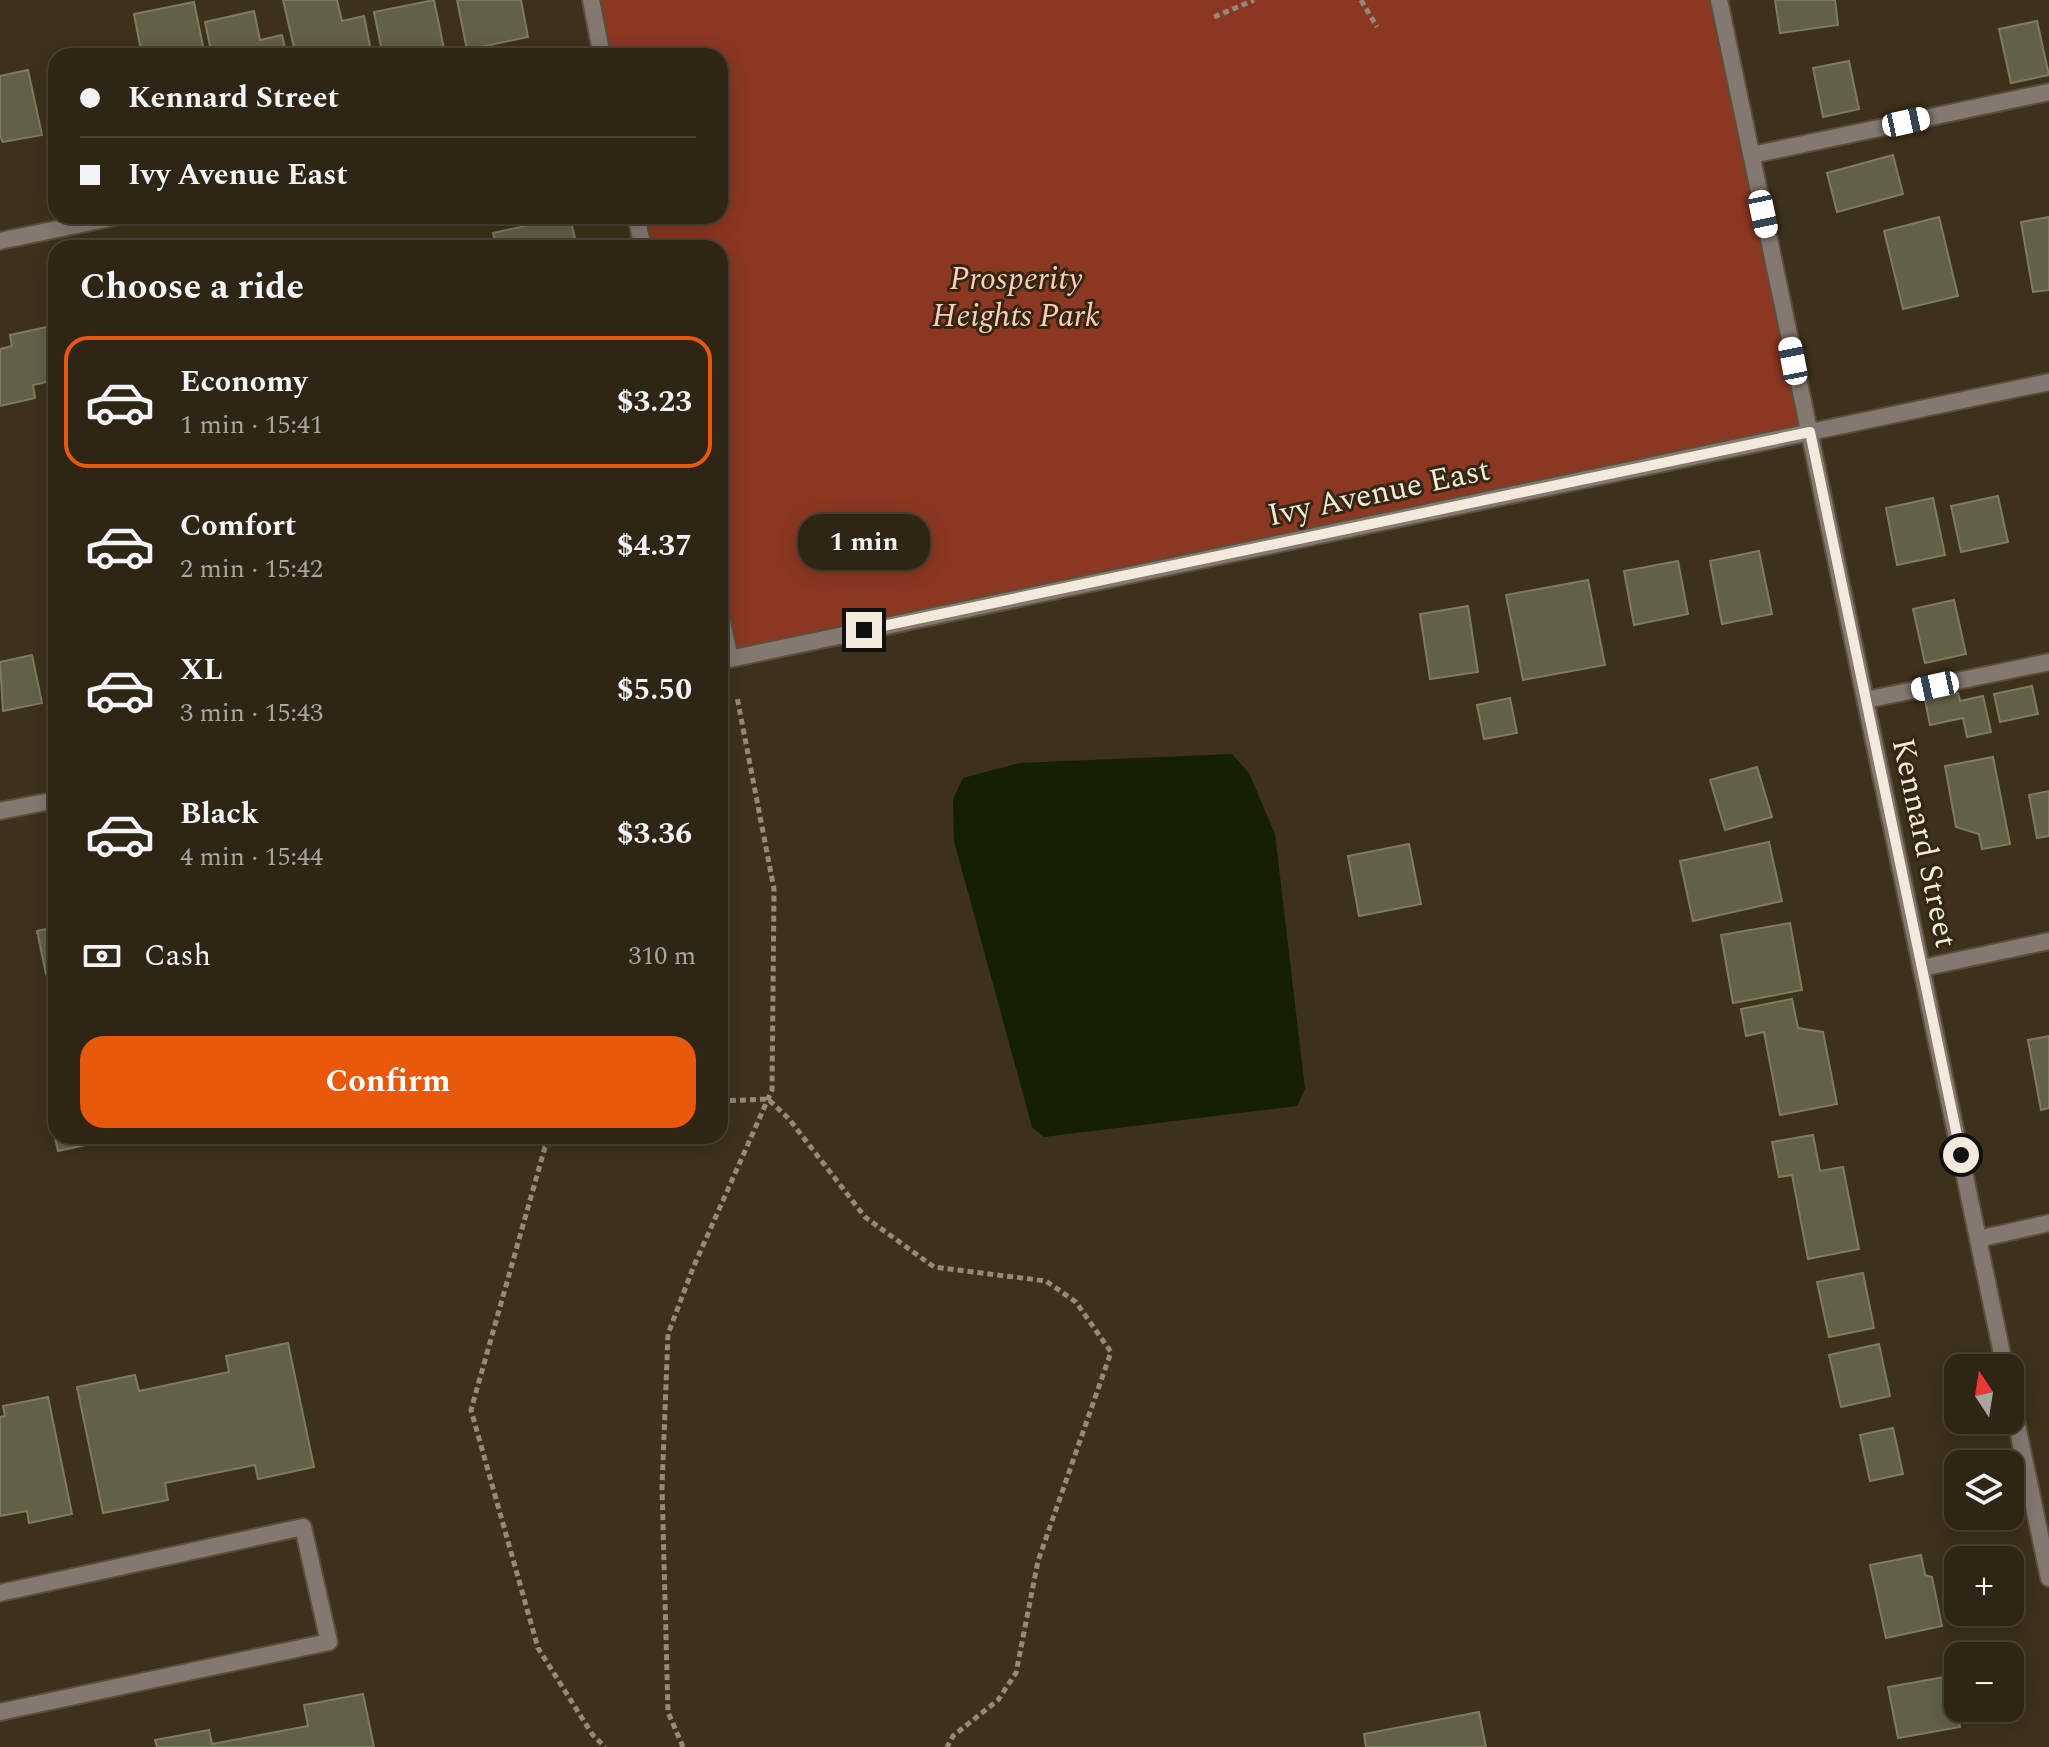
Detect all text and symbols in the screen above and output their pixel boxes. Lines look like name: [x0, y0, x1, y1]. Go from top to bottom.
text: Kennard Street: [128, 75, 339, 121]
car: [1880, 105, 1932, 139]
text: Ivy Avenue East: [128, 152, 348, 198]
car: [1746, 188, 1780, 240]
park label: Prosperity Heights Park: [932, 255, 1100, 341]
text: Choose a ride: [80, 260, 304, 315]
car: [1777, 335, 1809, 387]
text: Economy: [180, 359, 307, 405]
icon: car: [84, 366, 156, 438]
text: $3.23: [617, 379, 692, 425]
text: 1 min · 15:41: [180, 405, 323, 445]
street label: Ivy Avenue East: [1263, 446, 1495, 540]
text: Comfort: [180, 503, 296, 549]
icon: car: [84, 510, 156, 582]
callout: 1 min: [798, 514, 930, 570]
text: 1 min: [829, 522, 899, 562]
text: $4.37: [617, 523, 692, 569]
text: 2 min · 15:42: [180, 549, 323, 589]
route end: [846, 612, 882, 648]
text: XL: [180, 647, 223, 693]
icon: car: [84, 654, 156, 726]
text: $5.50: [617, 667, 692, 713]
car: [1909, 669, 1961, 703]
text: 3 min · 15:43: [180, 693, 323, 733]
street label: Kennard Street: [1878, 734, 1970, 952]
text: Black: [180, 791, 259, 837]
icon: car: [84, 798, 156, 870]
text: $3.36: [617, 811, 692, 857]
text: 4 min · 15:44: [180, 837, 323, 877]
text: Cash: [144, 933, 211, 979]
icon: cash: [80, 934, 124, 978]
text: 310 m: [628, 936, 696, 976]
button: Confirm: [80, 1036, 696, 1128]
route start: [1943, 1137, 1979, 1173]
north arrow: [1944, 1354, 2024, 1434]
map controls: [1944, 1354, 2024, 1722]
button: layers: [1944, 1450, 2024, 1530]
button: +: [1944, 1546, 2024, 1626]
button: −: [1944, 1642, 2024, 1722]

